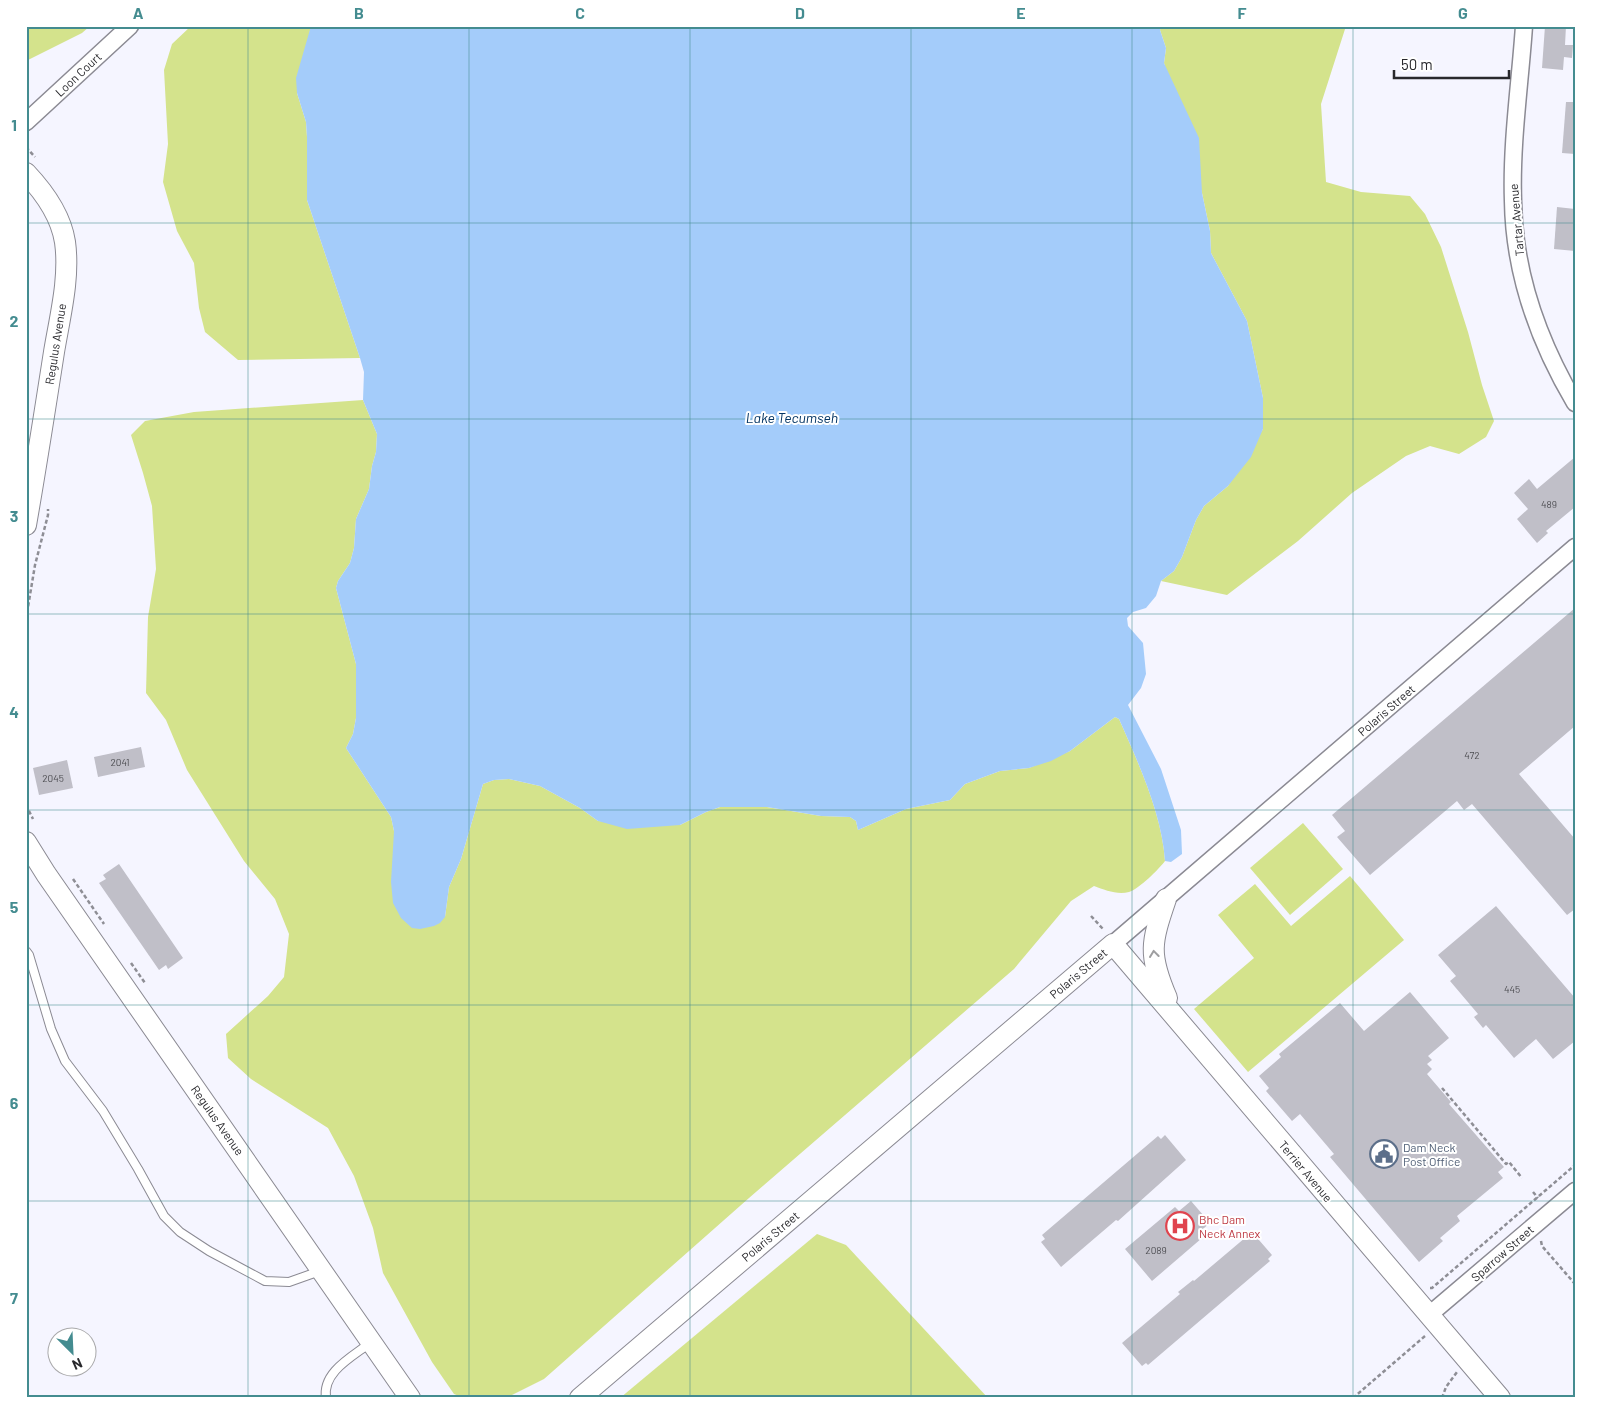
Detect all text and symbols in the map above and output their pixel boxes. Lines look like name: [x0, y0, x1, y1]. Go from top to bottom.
text: A: [133, 3, 144, 22]
text: B: [354, 3, 364, 22]
text: C: [575, 3, 585, 22]
text: D: [795, 3, 805, 22]
text: E: [1016, 3, 1026, 22]
text: F: [1238, 3, 1247, 22]
text: G: [1458, 3, 1468, 22]
scale bar: [1394, 48, 1508, 80]
street label: Loon Court: [52, 49, 104, 99]
text: 50 m: [1401, 55, 1433, 73]
text: 1: [11, 115, 17, 134]
street label: Tartar Avenue: [1506, 183, 1526, 257]
street label: Regulus Avenue: [42, 302, 68, 386]
text: 2: [10, 311, 19, 330]
water label: Lake Tecumseh: [746, 409, 838, 426]
house number: 489: [1541, 498, 1557, 510]
text: 3: [10, 506, 18, 525]
street label: Polaris Street: [1355, 682, 1417, 738]
text: 4: [9, 702, 19, 721]
house number: 472: [1464, 749, 1480, 761]
house number: 2041: [110, 756, 130, 768]
house number: 2045: [42, 772, 64, 784]
text: 5: [10, 897, 19, 916]
street label: Polaris Street: [1046, 945, 1110, 1001]
one-way arrow: [1149, 949, 1160, 957]
house number: 445: [1504, 983, 1520, 995]
street label: Regulus Avenue: [189, 1082, 247, 1158]
text: 6: [10, 1093, 19, 1112]
street label: Terrier Avenue: [1276, 1138, 1336, 1204]
public building icon: Dam Neck Post Office: [1369, 1139, 1399, 1169]
place label: Dam Neck Post Office: [1403, 1140, 1460, 1168]
street label: Polaris Street: [738, 1208, 802, 1264]
hospital icon: Bhc Dam Neck Annex: [1165, 1211, 1195, 1241]
place label: Bhc Dam Neck Annex: [1199, 1212, 1261, 1240]
street label: Sparrow Street: [1468, 1222, 1536, 1284]
house number: 2089: [1145, 1244, 1167, 1256]
text: 7: [10, 1288, 18, 1307]
north arrow: [48, 1326, 98, 1376]
text: N: [70, 1355, 85, 1374]

